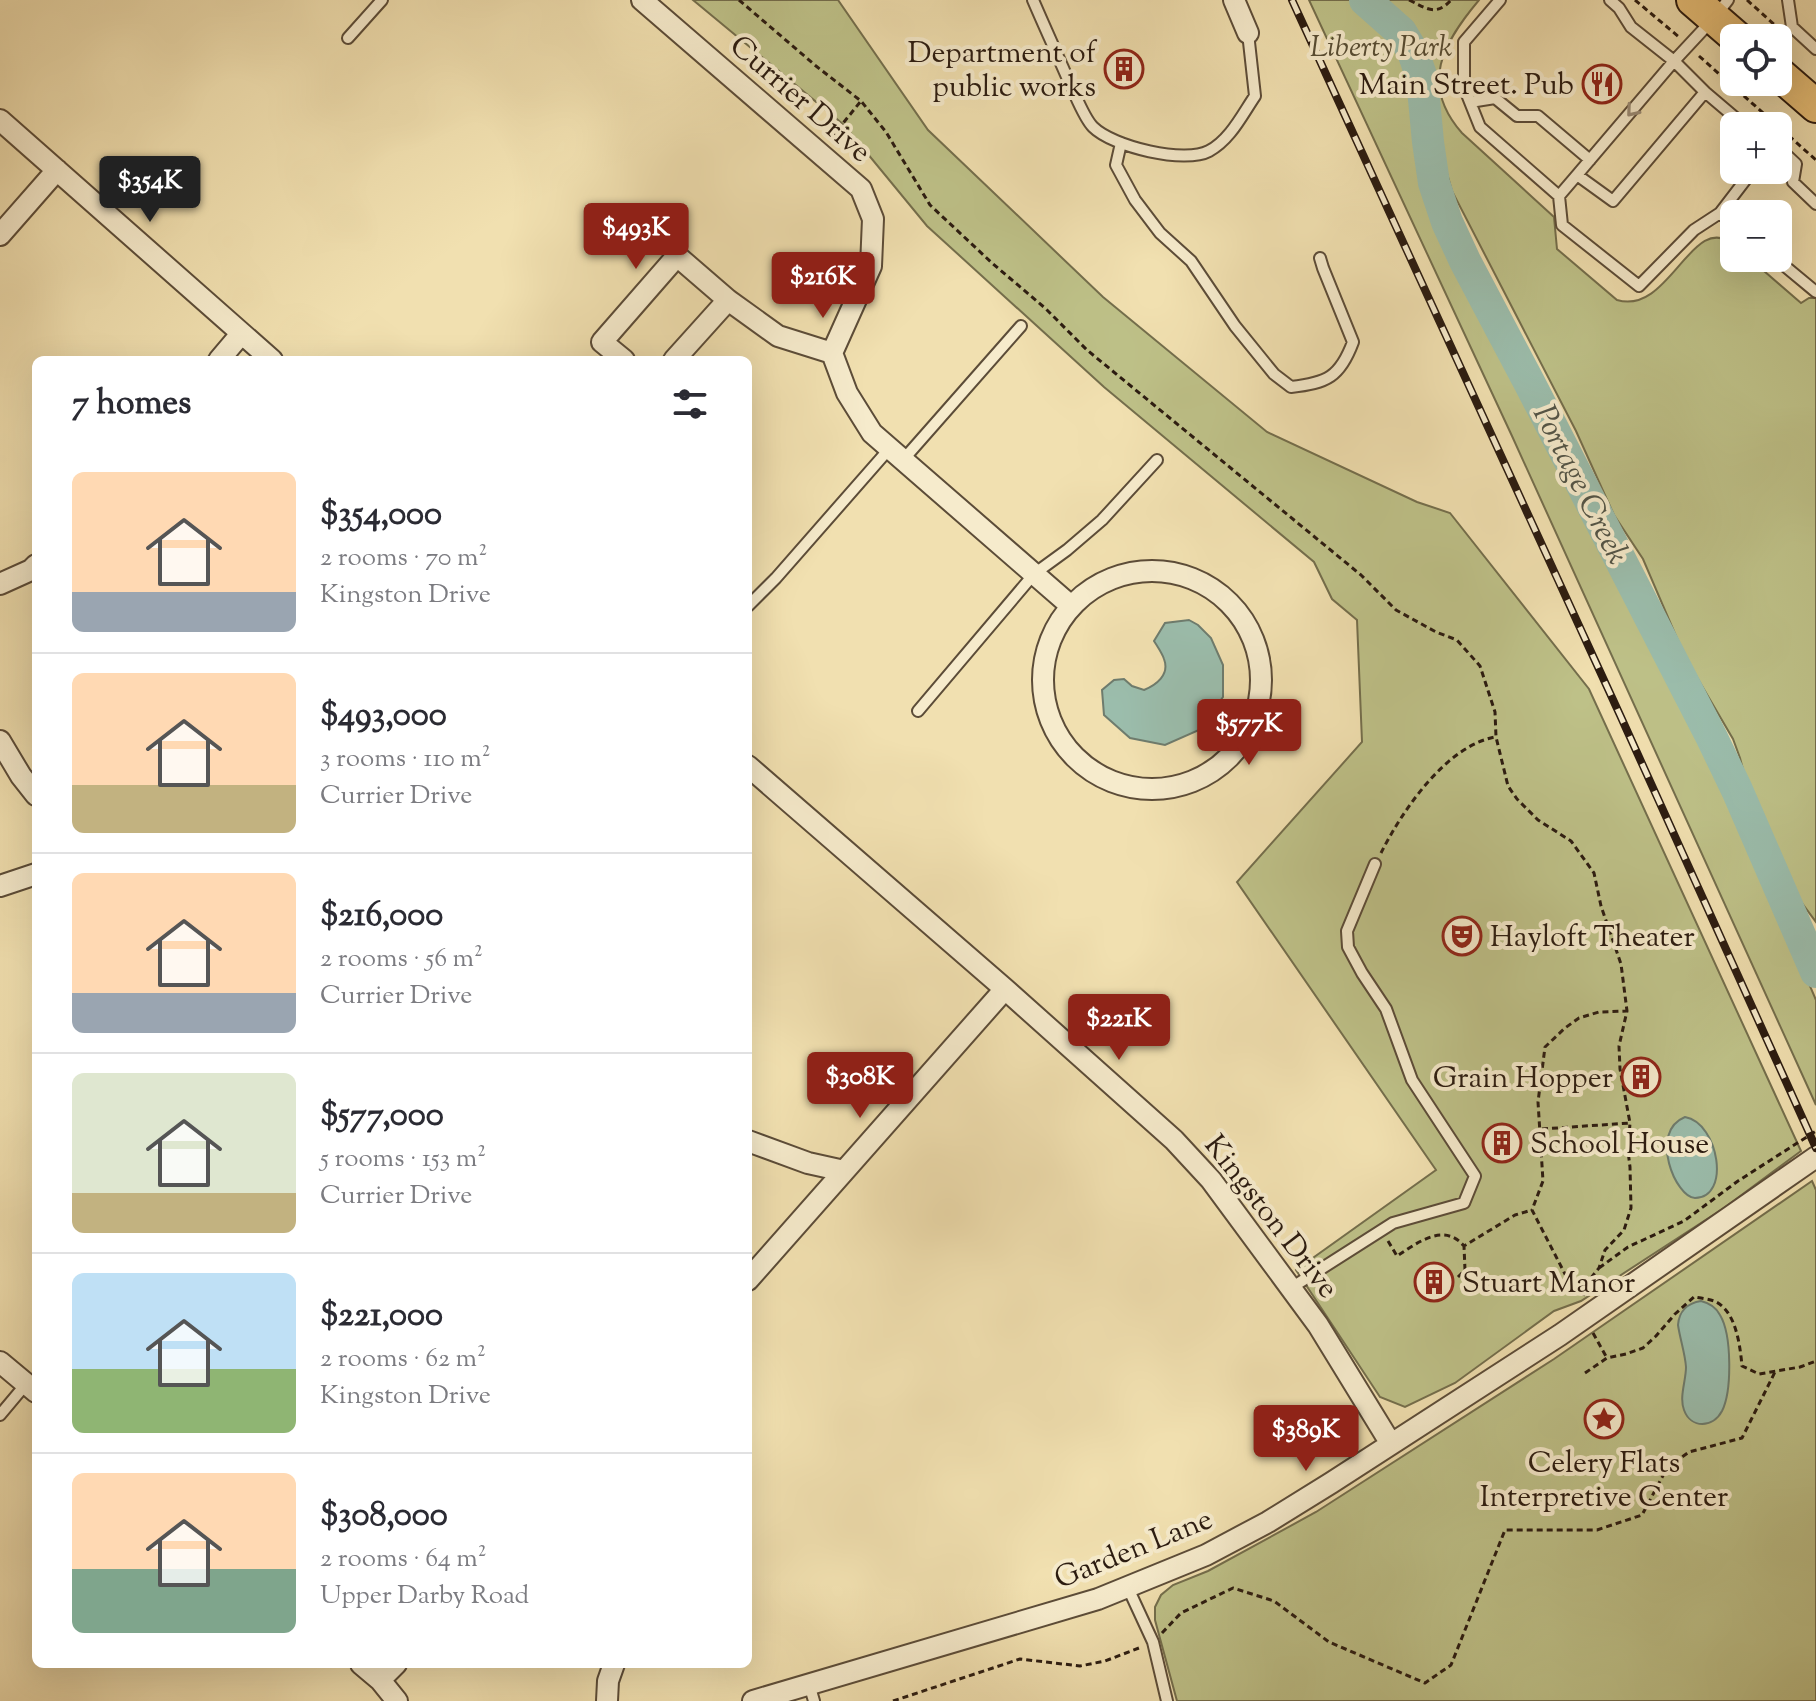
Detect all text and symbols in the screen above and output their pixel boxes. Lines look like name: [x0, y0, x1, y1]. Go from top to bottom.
map controls: [1720, 24, 1792, 272]
button: locate: [1720, 24, 1792, 96]
street label: Currier Drive: [719, 26, 880, 174]
park label: Liberty Park: [1310, 27, 1452, 70]
place label: Department of public works: [908, 33, 1098, 110]
building icon: Department of public works: [1103, 48, 1145, 90]
restaurant icon: Main Street. Pub: [1581, 63, 1623, 105]
place label: Main Street. Pub: [1359, 65, 1574, 108]
one-way arrow: [1627, 101, 1642, 116]
button: +: [1720, 112, 1792, 184]
pin: $354K: [94, 156, 206, 224]
text: $354K: [117, 163, 183, 200]
button: −: [1720, 200, 1792, 272]
pin: $493K: [580, 203, 692, 271]
text: $493K: [602, 210, 670, 247]
pin: $216K: [767, 252, 879, 320]
text: $216K: [790, 259, 856, 296]
text: 7 homes: [72, 380, 191, 429]
icon: filters: [668, 382, 712, 426]
water label: Portage Creek: [1520, 398, 1639, 573]
text: $354,000: [320, 491, 442, 540]
icon: home: [136, 504, 232, 600]
text: 2 rooms · 70 m²: [320, 540, 487, 577]
text: Kingston Drive: [320, 577, 491, 614]
text: $493,000: [320, 692, 447, 741]
pin: $577K: [1193, 699, 1305, 767]
icon: home: [136, 705, 232, 801]
text: $577K: [1215, 706, 1283, 743]
text: 3 rooms · 110 m²: [320, 741, 491, 778]
text: Currier Drive: [320, 778, 472, 815]
text: $216,000: [320, 892, 443, 941]
icon: home: [136, 905, 232, 1001]
theatre icon: Hayloft Theater: [1441, 915, 1483, 957]
place label: Hayloft Theater: [1490, 917, 1695, 960]
text: 2 rooms · 56 m²: [320, 941, 483, 978]
text: Currier Drive: [320, 978, 472, 1015]
pin: $221K: [1063, 994, 1175, 1062]
text: $221K: [1086, 1001, 1152, 1038]
pin: $308K: [804, 1052, 916, 1120]
building icon: Grain Hopper: [1620, 1056, 1662, 1098]
place label: Grain Hopper: [1433, 1058, 1613, 1101]
text: $308K: [825, 1059, 895, 1096]
text: $577,000: [320, 1092, 444, 1141]
icon: home: [136, 1105, 232, 1201]
building icon: School House: [1481, 1122, 1523, 1164]
place label: School House: [1530, 1124, 1709, 1167]
street label: Kingston Drive: [1192, 1127, 1348, 1308]
text: 5 rooms · 153 m²: [320, 1141, 486, 1178]
text: Currier Drive: [320, 1178, 472, 1215]
building icon: Stuart Manor: [1413, 1261, 1455, 1303]
place label: Stuart Manor: [1462, 1263, 1635, 1306]
text: $221,000: [320, 1292, 443, 1341]
icon: home: [136, 1305, 232, 1401]
text: 2 rooms · 62 m²: [320, 1341, 486, 1378]
text: Kingston Drive: [320, 1378, 491, 1415]
place icon: Celery Flats Interpretive Center: [1583, 1398, 1625, 1440]
pin: $389K: [1250, 1405, 1362, 1473]
text: $389K: [1272, 1412, 1340, 1449]
place label: Celery Flats Interpretive Center: [1480, 1443, 1728, 1520]
text: $308,000: [320, 1492, 448, 1541]
street label: Garden Lane: [1048, 1499, 1220, 1602]
icon: home: [136, 1505, 232, 1601]
text: 2 rooms · 64 m²: [320, 1541, 487, 1578]
text: Upper Darby Road: [320, 1578, 529, 1615]

